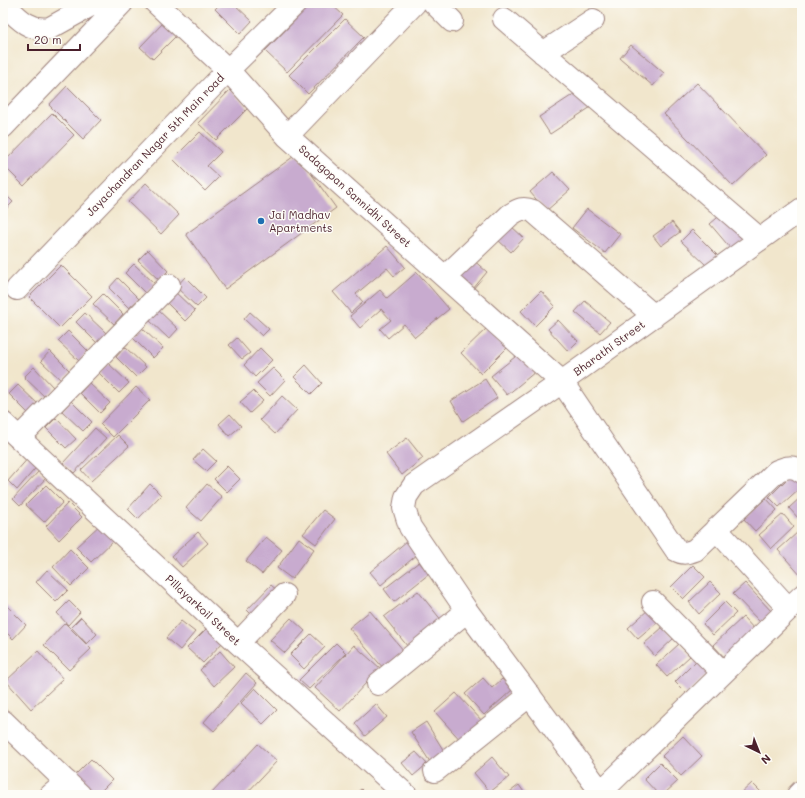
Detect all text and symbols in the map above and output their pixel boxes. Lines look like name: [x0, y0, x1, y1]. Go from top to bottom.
scale bar: [28, 26, 80, 52]
text: 20 m: [34, 31, 62, 47]
street label: Jayachandran Nagar 5th Main road: [82, 70, 227, 219]
street label: Sadagopan Sannidhi Street: [296, 141, 415, 250]
place label: Jai Madhav Apartments: [269, 207, 332, 235]
marker: Jai Madhav Apartments: [256, 216, 266, 226]
street label: Bharathi Street: [570, 316, 648, 379]
street label: Pillayarkoil Street: [163, 571, 244, 649]
north arrow: [739, 732, 779, 772]
text: N: [758, 751, 774, 768]

